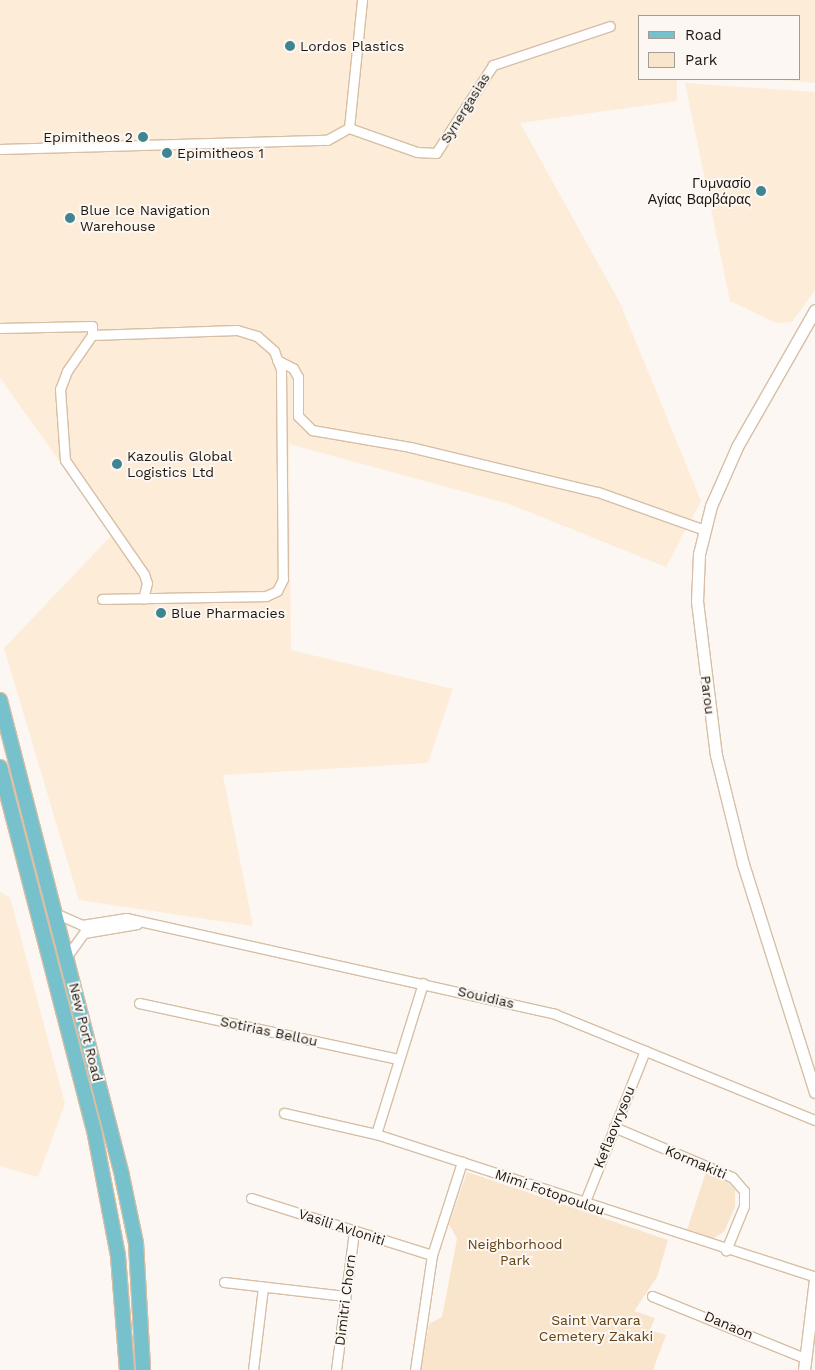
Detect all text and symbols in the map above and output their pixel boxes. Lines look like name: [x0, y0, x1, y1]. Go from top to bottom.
legend: [638, 15, 800, 80]
text: Road: [685, 26, 722, 44]
place label: Lordos Plastics: [300, 38, 404, 54]
marker: Lordos Plastics: [284, 40, 296, 52]
text: Park: [685, 51, 717, 69]
street label: Synergasias: [437, 70, 493, 146]
place label: Epimitheos 2: [43, 129, 133, 145]
marker: Epimitheos 2: [137, 131, 149, 143]
place label: Epimitheos 1: [177, 145, 264, 161]
marker: Epimitheos 1: [161, 147, 173, 159]
place label: Γυμνασίο Αγίας Βαρβάρας: [648, 175, 751, 208]
marker: Γυμνασίο Αγίας Βαρβάρας: [755, 185, 767, 197]
place label: Blue Ice Navigation Warehouse: [80, 202, 210, 234]
marker: Blue Ice Navigation Warehouse: [64, 212, 76, 224]
place label: Kazoulis Global Logistics Ltd: [127, 448, 232, 481]
marker: Kazoulis Global Logistics Ltd: [111, 458, 123, 470]
place label: Blue Pharmacies: [171, 605, 285, 621]
marker: Blue Pharmacies: [155, 607, 167, 619]
street label: Parou: [697, 675, 719, 715]
street label: New Port Road: [66, 981, 106, 1083]
street label: Souidias: [456, 982, 516, 1012]
street label: Sotirias Bellou: [219, 1012, 319, 1050]
street label: Keflaovrysou: [590, 1083, 638, 1171]
street label: Kormakiti: [663, 1142, 729, 1182]
street label: Mimi Fotopoulou: [493, 1165, 607, 1219]
street label: Vasili Avloniti: [296, 1205, 388, 1249]
park label: Neighborhood Park: [467, 1236, 563, 1268]
street label: Dimitri Chorn: [331, 1253, 359, 1347]
street label: Danaon: [702, 1307, 756, 1343]
park label: Saint Varvara Cemetery Zakaki: [539, 1312, 653, 1344]

